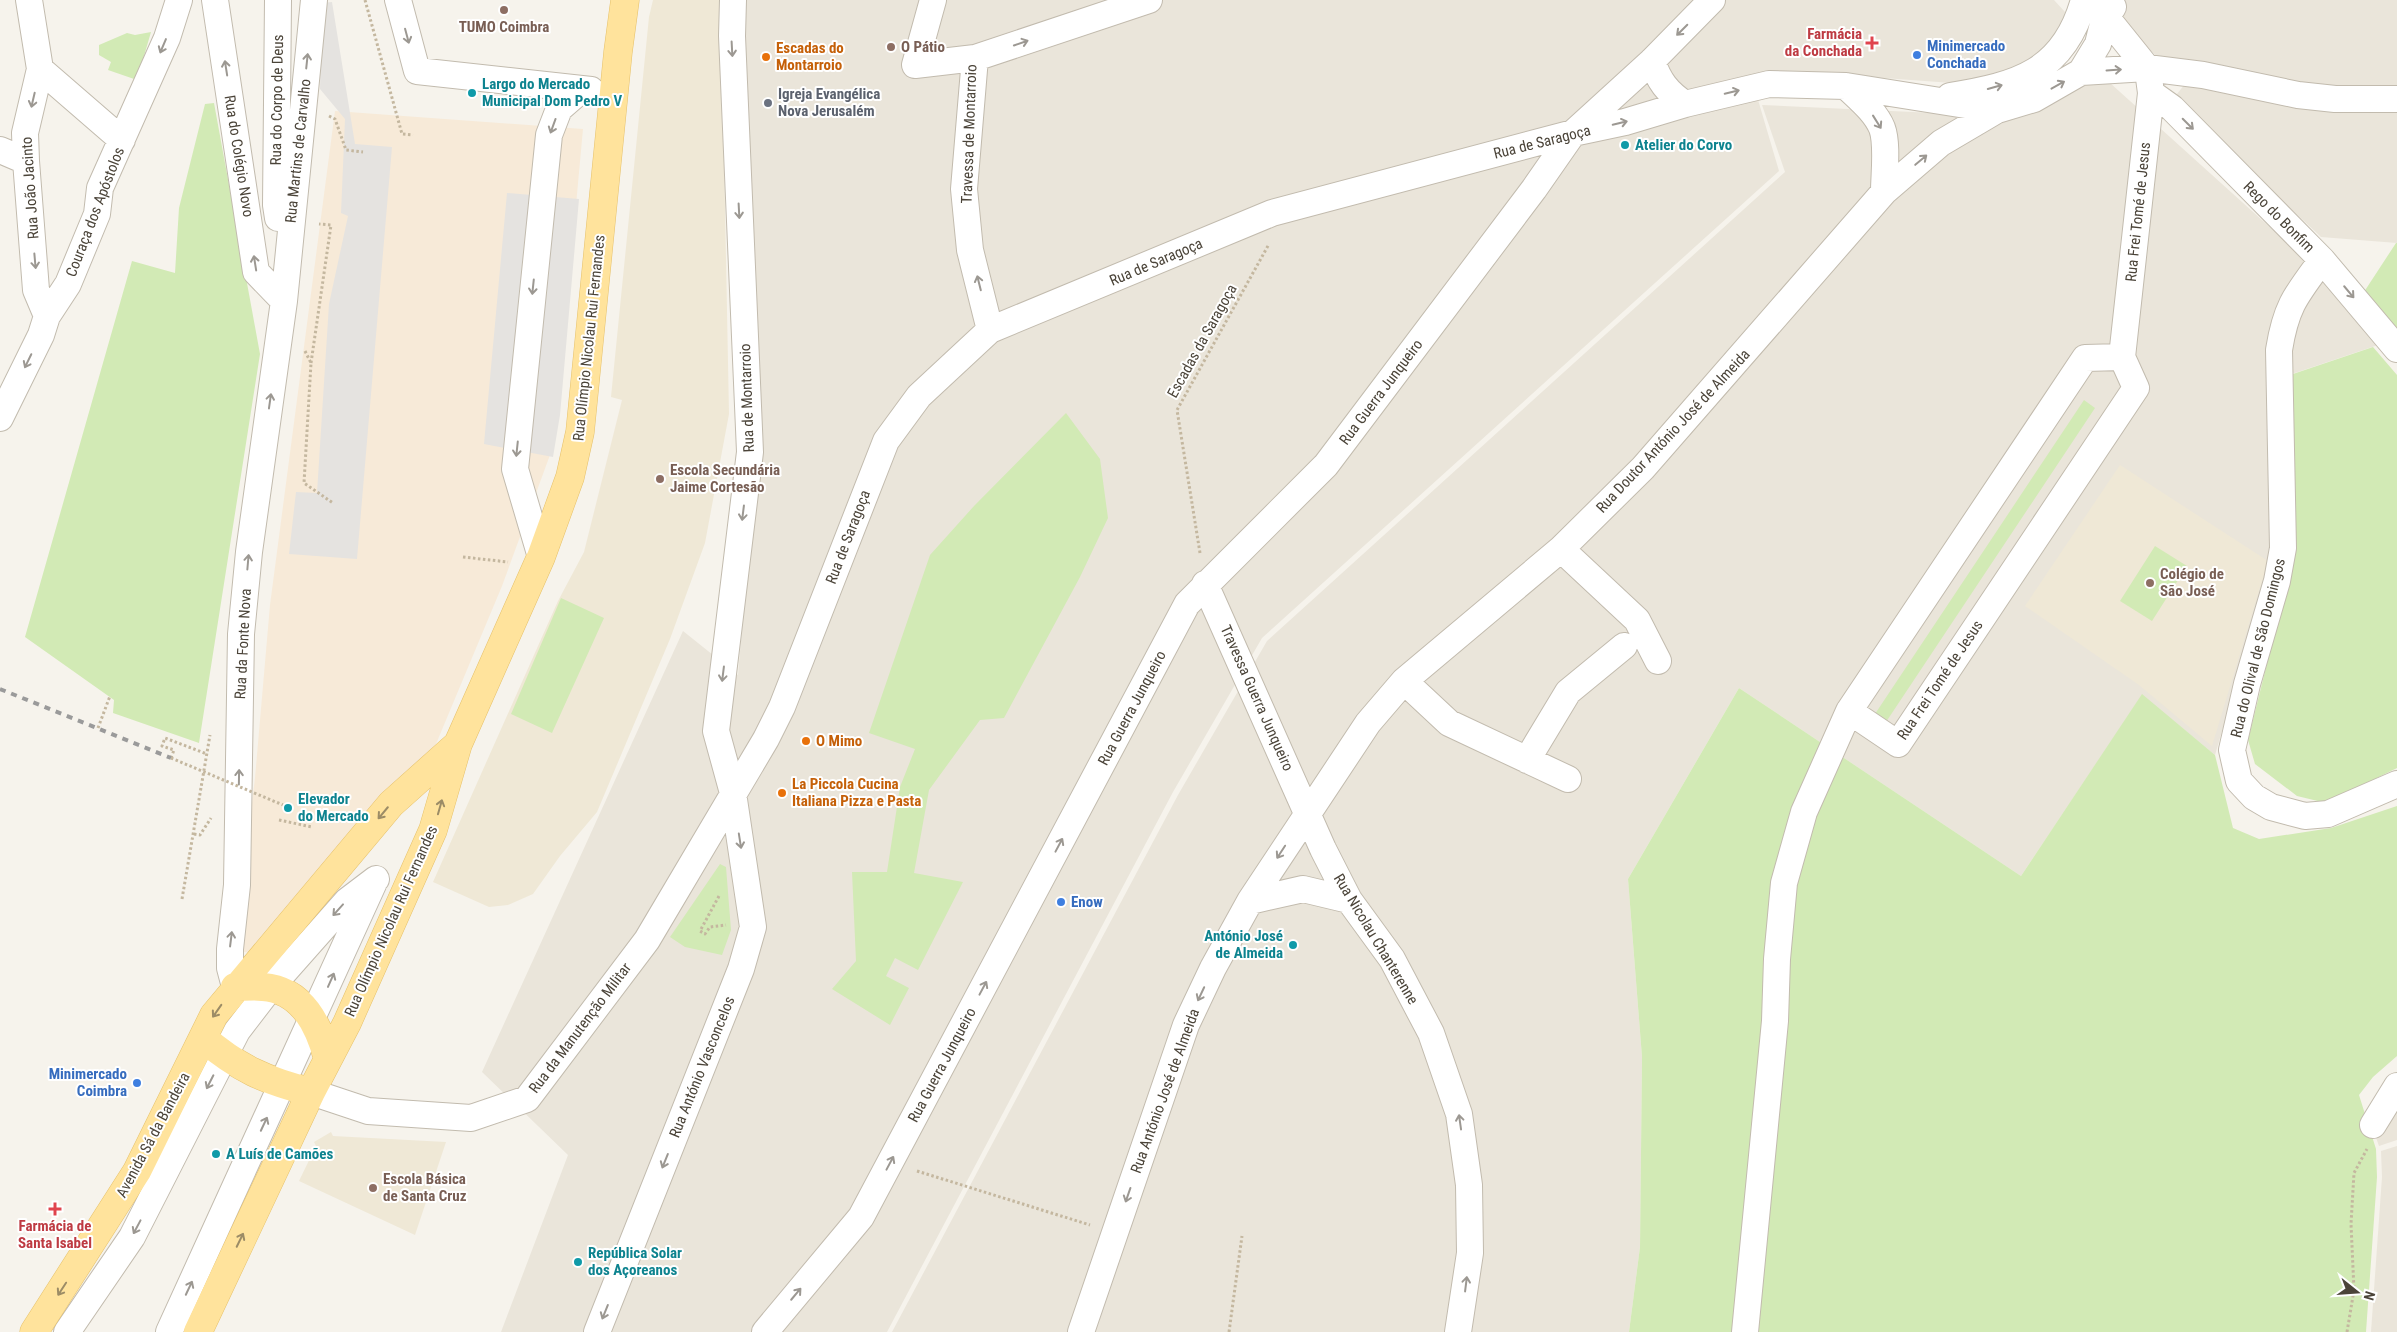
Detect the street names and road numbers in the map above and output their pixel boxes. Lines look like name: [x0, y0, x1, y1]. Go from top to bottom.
street label: Rua do Corpo de Deus: [267, 34, 287, 166]
street label: Travessa de Montarroio: [958, 64, 980, 204]
street label: Rua Martins de Carvalho: [281, 78, 315, 224]
street label: Rua do Colégio Novo: [220, 94, 258, 218]
street label: Rua de Saragoça: [1492, 121, 1592, 163]
street label: Rua João Jacinto: [17, 136, 43, 240]
street label: Rua Frei Tomé de Jesus: [2122, 141, 2154, 283]
street label: Couraça dos Apóstolos: [62, 144, 128, 279]
street label: Rego do Bonfim: [2240, 178, 2318, 256]
street label: Rua Olímpio Nicolau Rui Fernandes: [569, 234, 609, 442]
street label: Rua de Saragoça: [1107, 234, 1205, 290]
street label: Escadas da Saragoça: [1163, 281, 1241, 401]
street label: Rua Guerra Junqueiro: [1335, 336, 1427, 448]
street label: Rua de Montarroio: [736, 343, 758, 453]
street label: Rua Doutor António José de Almeida: [1592, 346, 1754, 516]
street label: Rua de Saragoça: [822, 487, 874, 587]
street label: Rua do Olival de São Domingos: [2227, 556, 2289, 740]
street label: Rua da Fonte Nova: [231, 588, 255, 700]
street label: Rua Frei Tomé de Jesus: [1893, 617, 1987, 743]
street label: Travessa Guerra Junqueiro: [1217, 622, 1297, 774]
street label: Rua Guerra Junqueiro: [1094, 648, 1170, 768]
street label: Rua Olímpio Nicolau Rui Fernandes: [341, 823, 441, 1019]
street label: Rua Nicolau Chanterenne: [1330, 870, 1422, 1008]
street label: Rua da Manutenção Militar: [525, 959, 635, 1097]
street label: Rua António Vasconcelos: [665, 994, 739, 1140]
street label: Rua Guerra Junqueiro: [904, 1005, 980, 1125]
street label: Rua António José de Almeida: [1127, 1006, 1203, 1176]
street label: Avenida Sá da Bandeira: [112, 1069, 194, 1201]

